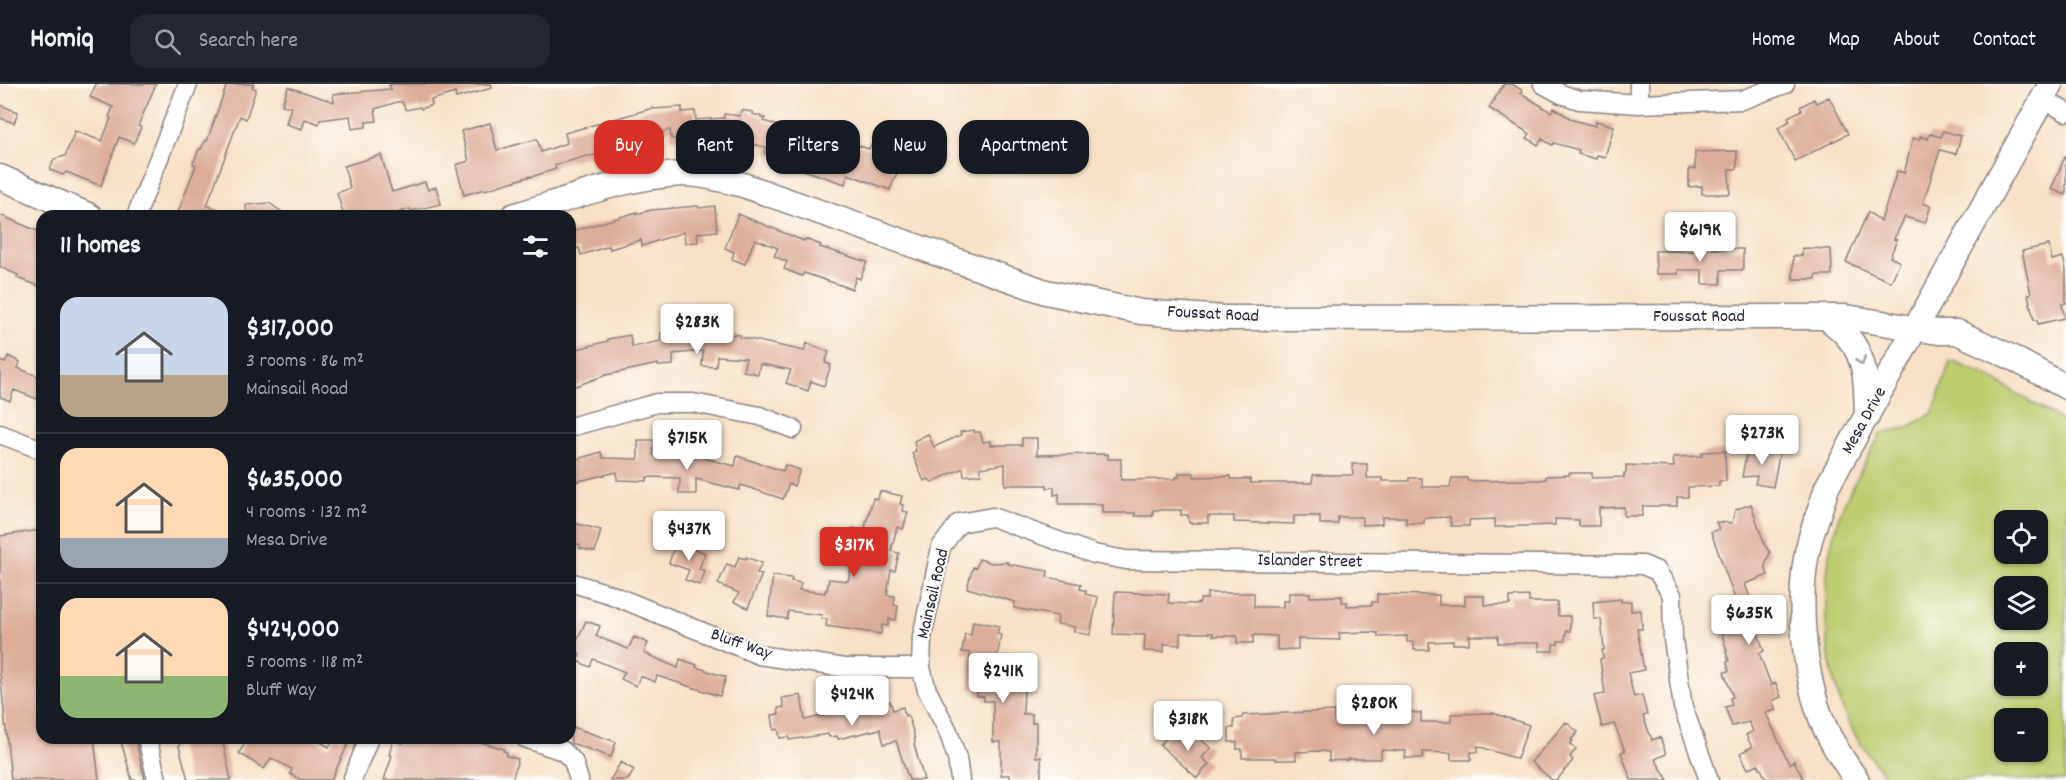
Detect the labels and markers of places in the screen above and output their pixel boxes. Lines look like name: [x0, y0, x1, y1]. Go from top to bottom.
pin: $619K: [1658, 212, 1742, 263]
pin: $283K: [655, 304, 739, 355]
pin: $273K: [1720, 415, 1804, 466]
pin: $715K: [645, 420, 729, 471]
pin: $437K: [647, 511, 731, 562]
pin: $317K: [812, 527, 896, 578]
pin: $635K: [1707, 595, 1791, 646]
pin: $241K: [961, 653, 1045, 704]
pin: $424K: [810, 676, 894, 727]
pin: $280K: [1332, 685, 1416, 736]
pin: $318K: [1146, 701, 1230, 752]

